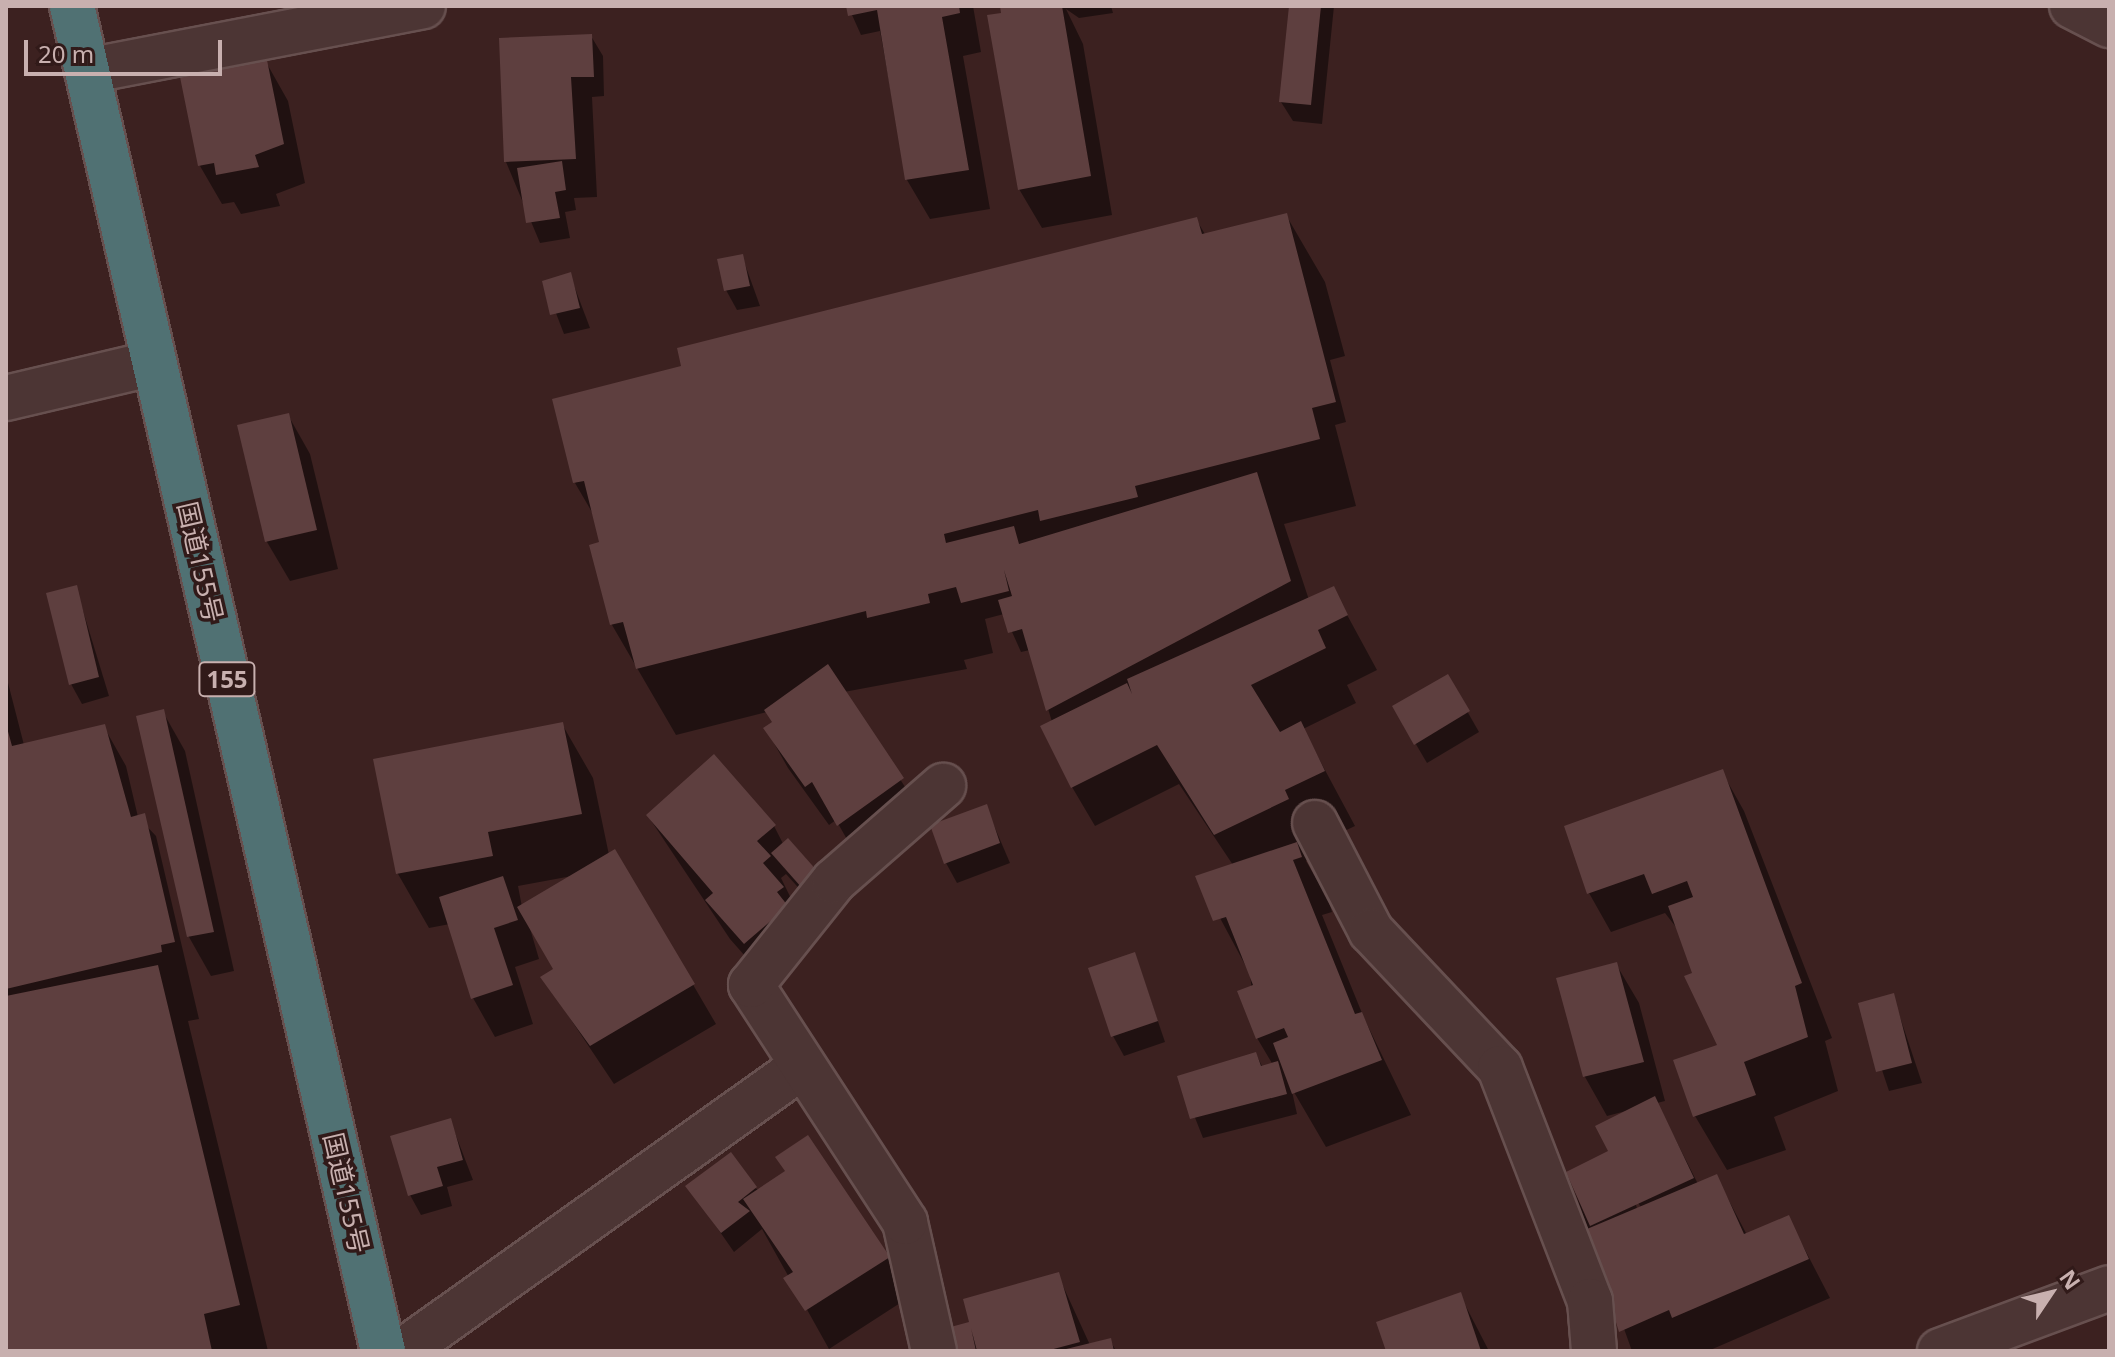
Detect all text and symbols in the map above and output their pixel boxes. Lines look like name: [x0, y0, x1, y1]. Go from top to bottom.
scale bar: [28, 24, 226, 74]
text: 20 m: [38, 37, 94, 70]
street label: 国道155号: [171, 499, 229, 625]
road number: 155: [197, 659, 257, 699]
street label: 国道155号: [317, 1130, 375, 1256]
north arrow: [2011, 1253, 2091, 1333]
text: N: [2053, 1263, 2088, 1295]

